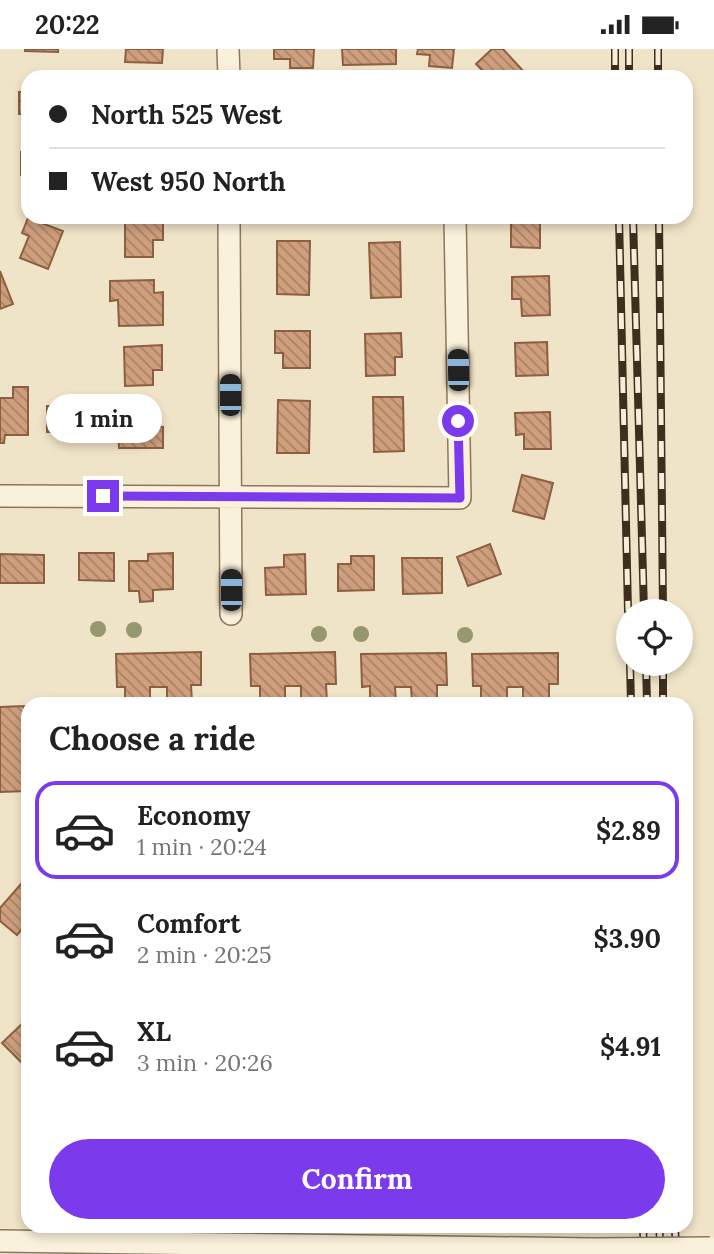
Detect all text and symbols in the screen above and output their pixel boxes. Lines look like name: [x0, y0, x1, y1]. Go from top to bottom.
text: 20:22: [35, 8, 100, 41]
text: North 525 West: [91, 98, 282, 131]
text: West 950 North: [91, 165, 286, 198]
car: [448, 349, 469, 391]
car: [220, 374, 241, 416]
callout: 1 min: [45, 395, 161, 443]
text: 1 min: [75, 404, 133, 433]
route start: [442, 405, 474, 437]
route end: [87, 480, 119, 512]
car: [221, 569, 242, 611]
map controls: [616, 599, 693, 676]
button: locate: [616, 599, 693, 676]
text: Choose a ride: [49, 718, 256, 759]
icon: car: [53, 799, 116, 862]
text: Economy: [137, 799, 250, 832]
text: $2.89: [596, 814, 661, 847]
text: 1 min · 20:24: [137, 832, 267, 861]
icon: car: [53, 907, 116, 970]
text: Comfort: [137, 907, 241, 940]
text: $3.90: [594, 922, 661, 955]
text: 2 min · 20:25: [137, 940, 272, 969]
icon: car: [53, 1015, 116, 1078]
text: XL: [137, 1015, 171, 1048]
text: $4.91: [600, 1030, 661, 1063]
text: 3 min · 20:26: [137, 1048, 273, 1077]
button: Confirm: [49, 1139, 665, 1219]

